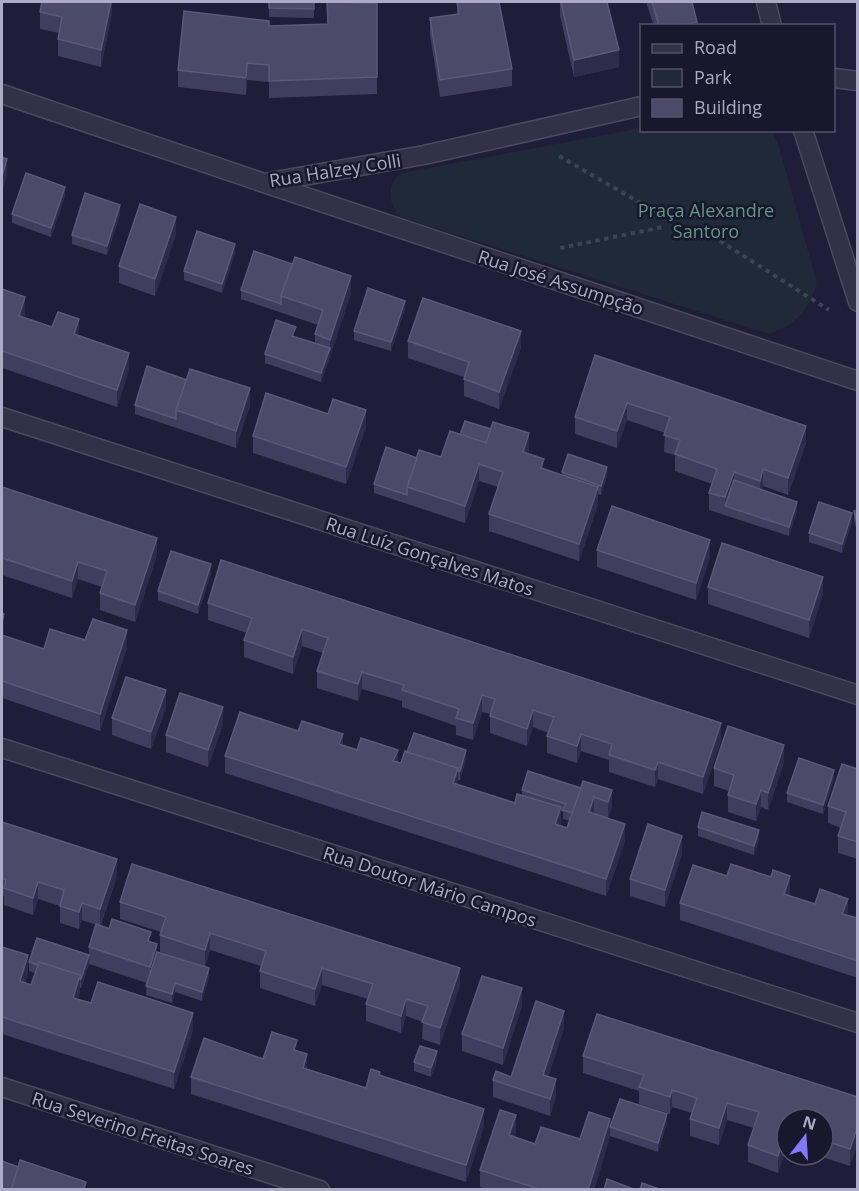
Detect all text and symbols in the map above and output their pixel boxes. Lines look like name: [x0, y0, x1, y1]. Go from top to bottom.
legend: [640, 24, 835, 132]
text: Road: [694, 35, 737, 59]
text: Park: [694, 65, 732, 89]
text: Building: [694, 95, 762, 119]
street label: Rua Halzey Colli: [268, 148, 402, 192]
park label: Praça Alexandre Santoro: [638, 198, 774, 243]
street label: Rua José Assumpção: [475, 244, 647, 320]
street label: Rua Luíz Gonçalves Matos: [323, 511, 537, 601]
street label: Rua Doutor Mário Campos: [320, 840, 540, 932]
street label: Rua Severino Freitas Soares: [29, 1086, 257, 1180]
north arrow: [775, 1107, 835, 1167]
text: N: [800, 1110, 819, 1135]

